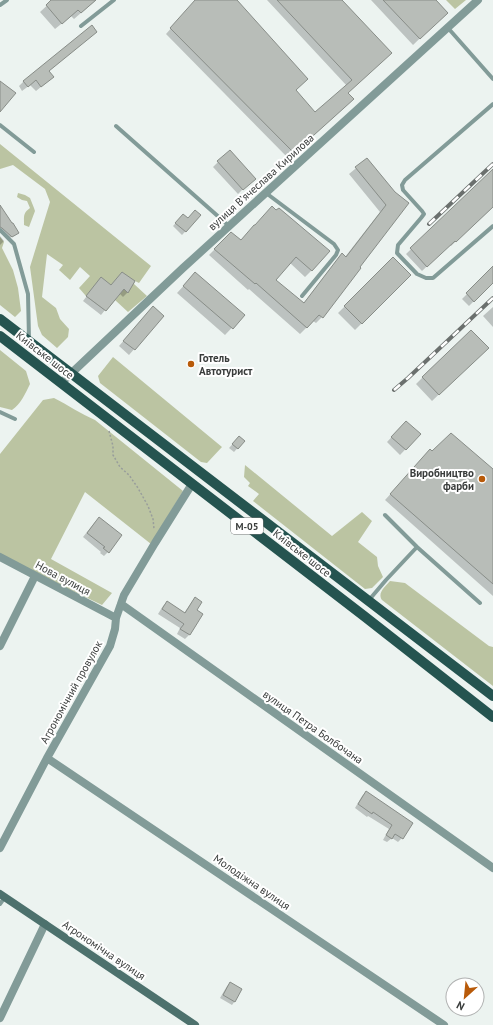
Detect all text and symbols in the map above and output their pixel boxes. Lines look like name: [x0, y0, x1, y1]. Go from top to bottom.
street label: вулиця Вʼячеслава Кирилова: [205, 131, 317, 233]
street label: Київське шосе: [13, 328, 77, 382]
place label: Готель Автотурист: [199, 351, 253, 378]
marker: Готель Автотурист: [186, 359, 196, 369]
place label: Виробництво фарби: [410, 466, 474, 493]
marker: Виробництво фарби: [477, 474, 487, 484]
road number: М-05: [231, 518, 263, 534]
street label: Київське шосе: [270, 526, 334, 580]
street label: Нова вулиця: [33, 558, 93, 598]
street label: Агрономічний провулок: [37, 638, 105, 746]
street label: вулиця Петра Болбочана: [260, 687, 366, 767]
street label: Молодіжна вулиця: [211, 851, 293, 913]
street label: Агрономічна вулиця: [60, 917, 148, 983]
north arrow: [445, 977, 485, 1017]
text: N: [454, 998, 467, 1014]

